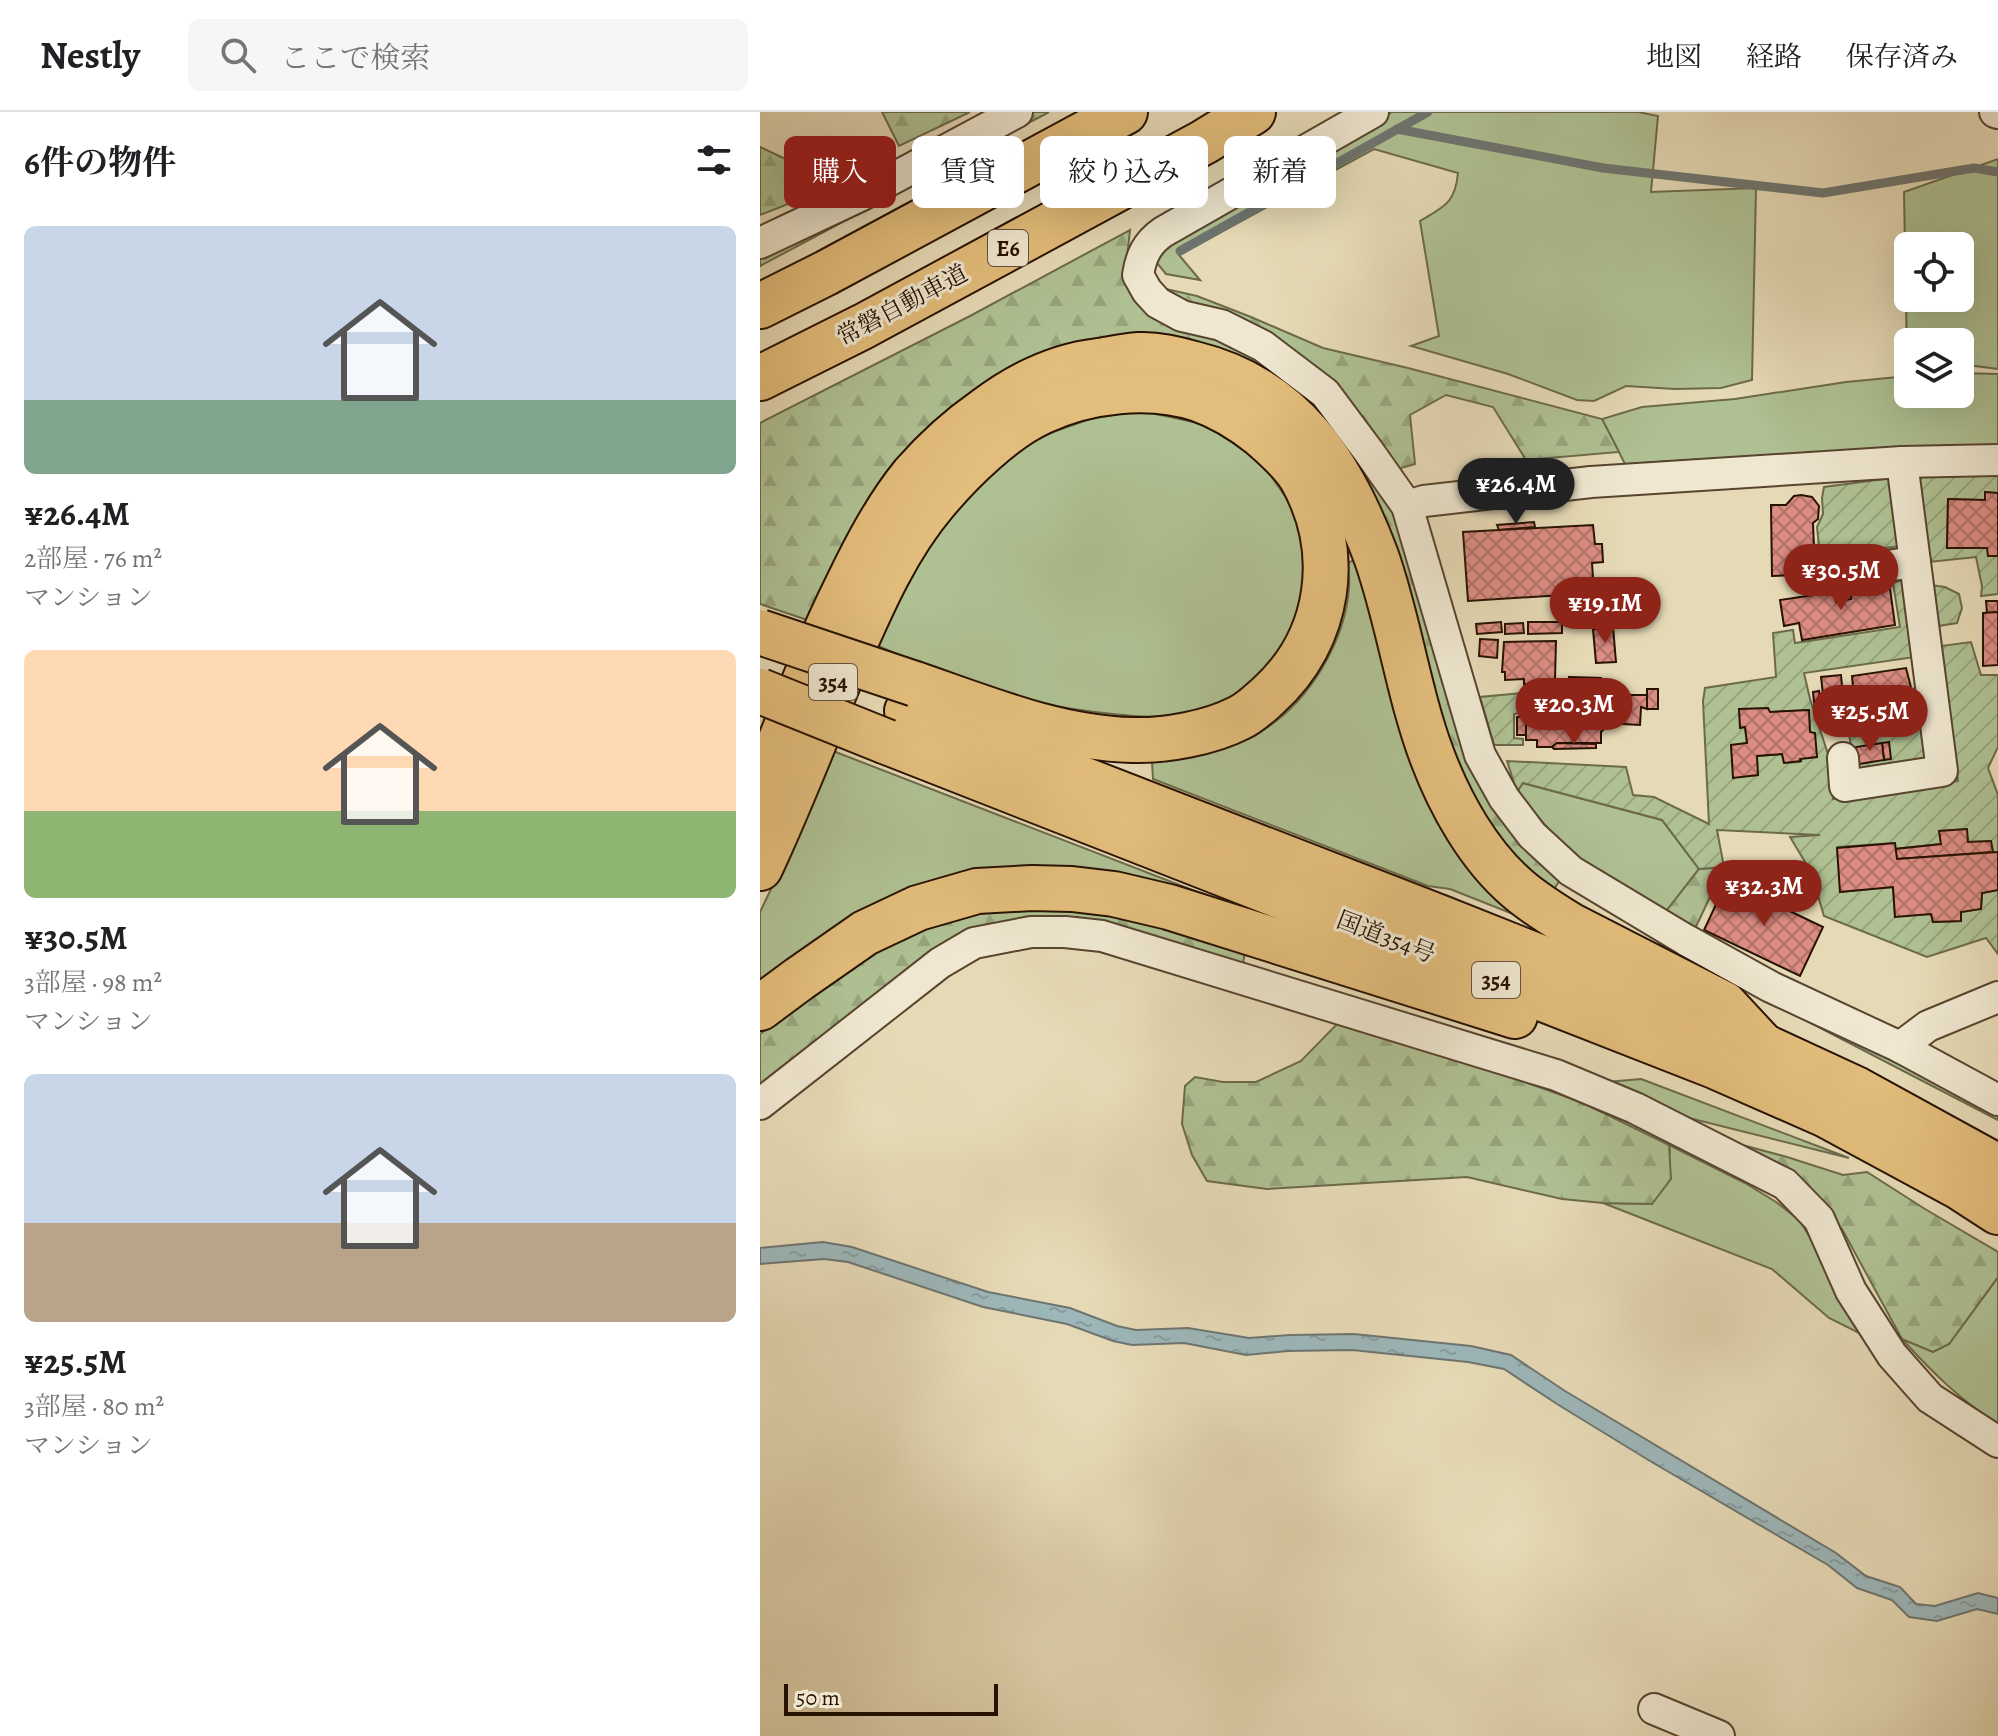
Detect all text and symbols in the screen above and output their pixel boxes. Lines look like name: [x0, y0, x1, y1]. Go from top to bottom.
search box: [188, 19, 748, 91]
text: Nestly: [40, 29, 140, 81]
icon: search: [216, 33, 260, 77]
text: ここで検索: [280, 38, 430, 78]
text: 地図: [1646, 38, 1702, 76]
text: 経路: [1746, 38, 1802, 76]
text: 保存済み: [1846, 38, 1958, 76]
chip: 購入: [784, 136, 896, 208]
chip: 賃貸: [912, 136, 1024, 208]
chip: 絞り込み: [1040, 136, 1208, 208]
chip: 新着: [1224, 136, 1336, 208]
icon: filters: [692, 138, 736, 182]
text: 6件の物件: [24, 139, 176, 186]
road number: E6: [988, 230, 1028, 266]
map controls: [1894, 232, 1974, 408]
button: locate: [1894, 232, 1974, 312]
street label: 常磐自動車道: [831, 257, 973, 353]
icon: home: [308, 278, 452, 422]
button: layers: [1894, 328, 1974, 408]
pin: ¥26.4M: [1451, 458, 1581, 526]
text: ¥26.4M: [1476, 466, 1556, 501]
text: ¥26.4M: [24, 490, 130, 537]
text: 2部屋 · 76 m²: [24, 541, 162, 576]
pin: ¥30.5M: [1776, 544, 1906, 612]
text: ¥30.5M: [1801, 552, 1881, 587]
pin: ¥19.1M: [1540, 577, 1670, 645]
text: マンション: [24, 580, 153, 615]
text: ¥19.1M: [1568, 585, 1642, 620]
road number: 354: [809, 664, 857, 700]
pin: ¥20.3M: [1509, 678, 1639, 746]
pin: ¥25.5M: [1805, 685, 1935, 753]
text: ¥20.3M: [1534, 686, 1614, 721]
text: ¥25.5M: [1831, 693, 1909, 728]
icon: home: [308, 702, 452, 846]
pin: ¥32.3M: [1699, 860, 1829, 928]
text: ¥32.3M: [1725, 868, 1803, 903]
street label: 国道354号: [1332, 904, 1440, 970]
text: ¥30.5M: [24, 914, 128, 961]
road number: 354: [1472, 962, 1520, 998]
text: 3部屋 · 98 m²: [24, 965, 162, 1000]
text: マンション: [24, 1004, 153, 1039]
icon: home: [308, 1126, 452, 1270]
text: ¥25.5M: [24, 1338, 127, 1385]
text: 3部屋 · 80 m²: [24, 1389, 164, 1424]
text: マンション: [24, 1428, 153, 1463]
scale bar: [784, 1680, 998, 1716]
text: 50 m: [796, 1683, 840, 1713]

